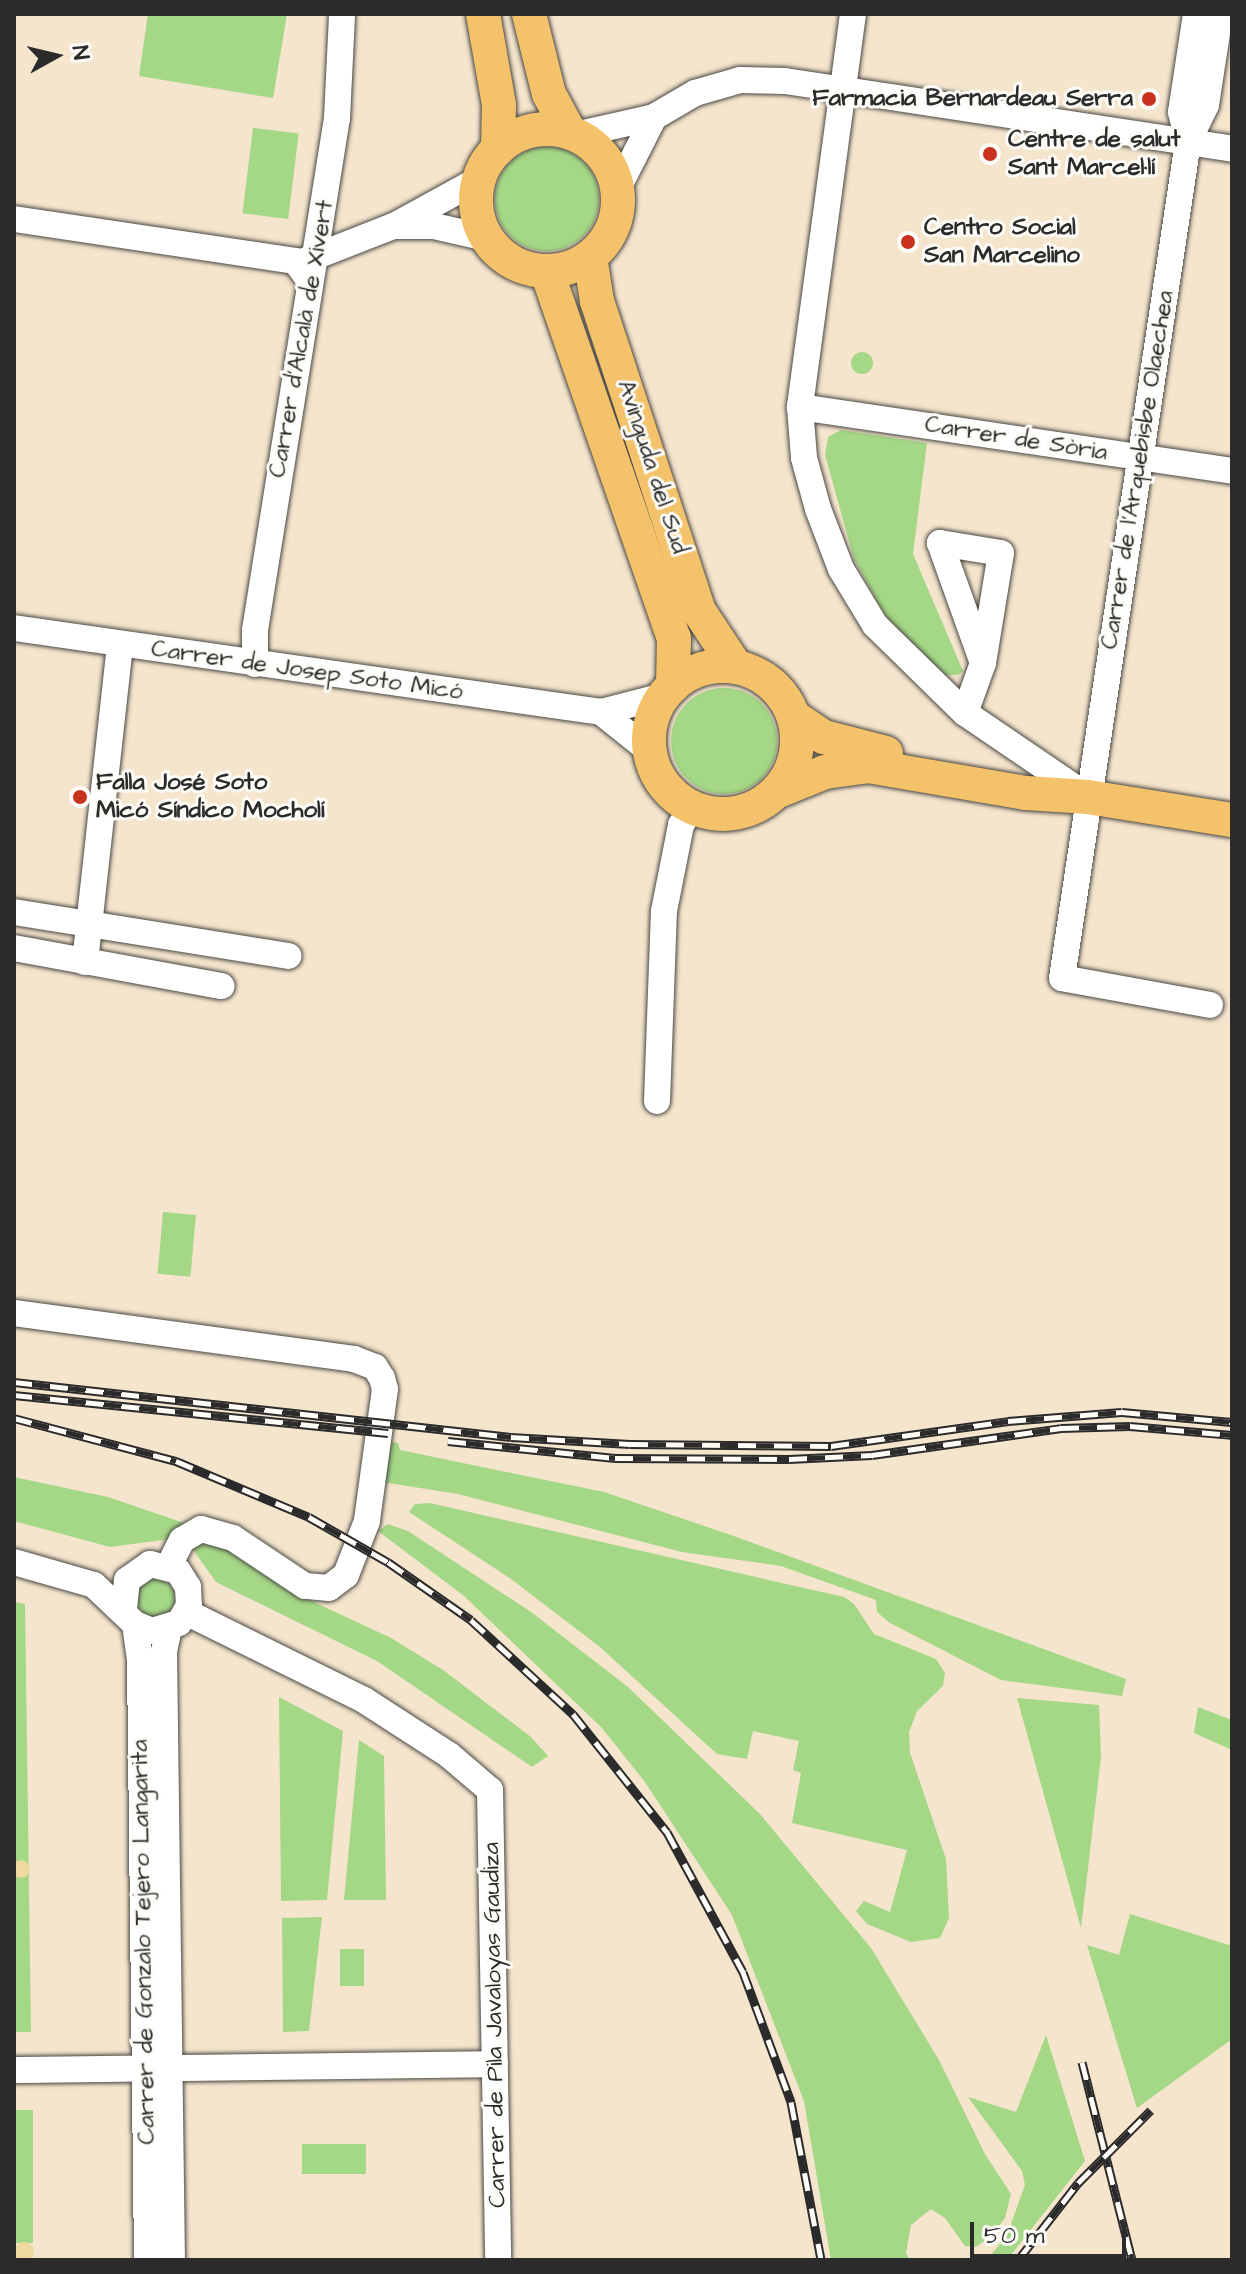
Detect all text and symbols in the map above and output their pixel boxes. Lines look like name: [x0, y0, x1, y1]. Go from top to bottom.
north arrow: [16, 16, 96, 96]
text: N: [64, 44, 97, 62]
place label: Farmacia Bernardeau Serra: [812, 85, 1133, 113]
marker: Farmacia Bernardeau Serra: [1140, 90, 1158, 108]
place label: Centre de salut Sant Marcel·lí: [1008, 126, 1180, 182]
marker: Centre de salut Sant Marcel·lí: [979, 143, 1001, 165]
street label: Carrer d'Alcalà de Xivert: [263, 198, 341, 480]
place label: Centro Social San Marcelino: [924, 214, 1080, 270]
marker: Centro Social San Marcelino: [899, 233, 917, 251]
street label: Carrer de l'Arquebisbe Olaechea: [1095, 289, 1181, 651]
street label: Avinguda del Sud: [610, 377, 694, 557]
street label: Carrer de Sòria: [923, 410, 1109, 468]
street label: Carrer de Josep Soto Micó: [149, 635, 465, 707]
place label: Falla José Soto Micó Síndico Mocholí: [96, 769, 324, 825]
marker: Falla José Soto Micó Síndico Mocholí: [71, 788, 89, 806]
street label: Carrer de Gonzalo Tejero Langarita: [126, 1739, 162, 2145]
street label: Carrer de Pila Javaloyas Gaudiza: [477, 1842, 513, 2208]
scale bar: [974, 2206, 1130, 2256]
text: 50 m: [984, 2219, 1044, 2253]

